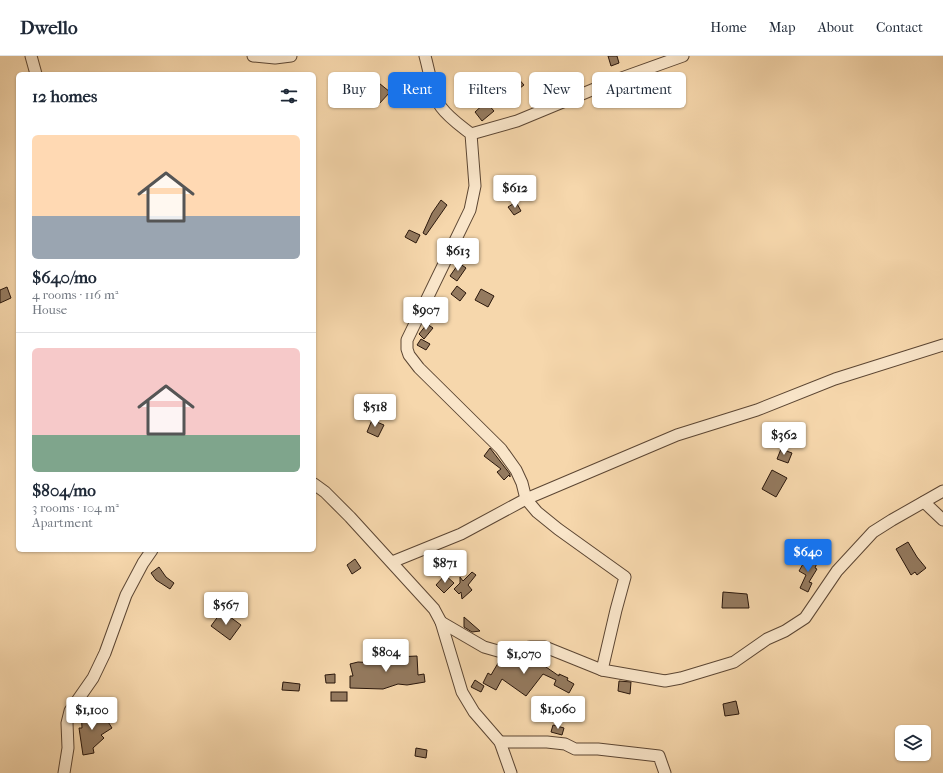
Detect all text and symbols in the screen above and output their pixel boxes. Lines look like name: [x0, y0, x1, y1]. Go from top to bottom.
text: Dwello: [20, 17, 78, 39]
text: Home: [710, 19, 747, 36]
text: Map: [769, 19, 796, 36]
text: About: [818, 19, 854, 36]
text: Contact: [876, 19, 923, 36]
chip: Buy: [328, 72, 380, 108]
chip: Rent: [388, 72, 446, 108]
chip: Filters: [454, 72, 521, 108]
chip: New: [529, 72, 584, 108]
chip: Apartment: [592, 72, 686, 108]
icon: filters: [278, 85, 300, 107]
text: 12 homes: [32, 86, 97, 106]
icon: home: [130, 161, 202, 233]
pin: $612: [491, 175, 539, 209]
text: $612: [502, 180, 528, 195]
pin: $613: [434, 238, 482, 272]
text: $613: [446, 243, 470, 258]
text: $640/mo: [32, 267, 97, 287]
text: 4 rooms · 116 m²: [32, 287, 118, 302]
pin: $907: [402, 297, 450, 331]
text: House: [32, 302, 67, 317]
text: $907: [412, 302, 440, 317]
icon: home: [130, 374, 202, 446]
pin: $518: [351, 394, 399, 428]
text: $518: [363, 399, 387, 414]
pin: $362: [760, 422, 808, 456]
text: $362: [771, 427, 797, 442]
text: $804/mo: [32, 480, 96, 500]
text: 3 rooms · 104 m²: [32, 500, 119, 515]
text: Apartment: [32, 515, 93, 530]
pin: $640: [784, 539, 832, 573]
text: $640: [794, 544, 823, 559]
pin: $871: [421, 550, 469, 584]
text: $871: [433, 555, 457, 570]
pin: $567: [202, 592, 250, 626]
text: $567: [213, 597, 239, 612]
pin: $804: [362, 639, 410, 673]
pin: $1,070: [491, 641, 557, 675]
text: $804: [372, 644, 400, 659]
text: $1,070: [506, 646, 542, 661]
pin: $1,060: [525, 696, 591, 730]
pin: $1,100: [59, 697, 125, 731]
text: $1,060: [540, 701, 576, 716]
text: $1,100: [75, 702, 109, 717]
map controls: [895, 725, 931, 761]
button: layers: [895, 725, 931, 761]

